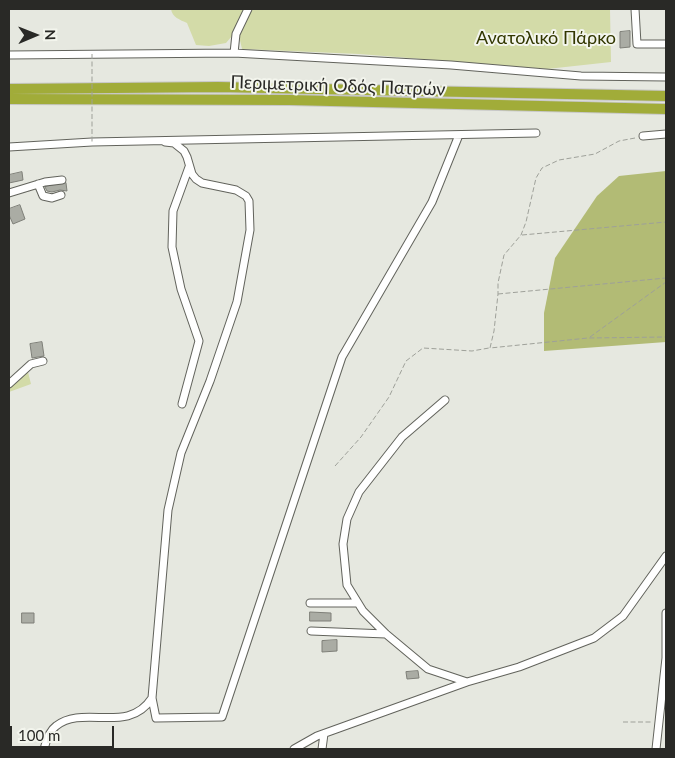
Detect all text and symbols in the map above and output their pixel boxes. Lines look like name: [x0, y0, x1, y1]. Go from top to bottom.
north arrow: [10, 10, 60, 60]
park label: Ανατολικό Πάρκο: [476, 27, 616, 49]
text: N: [42, 29, 59, 40]
street label: Περιμετρική Οδός Πατρών: [230, 71, 446, 101]
scale bar: [12, 716, 116, 748]
text: 100 m: [18, 726, 60, 744]

